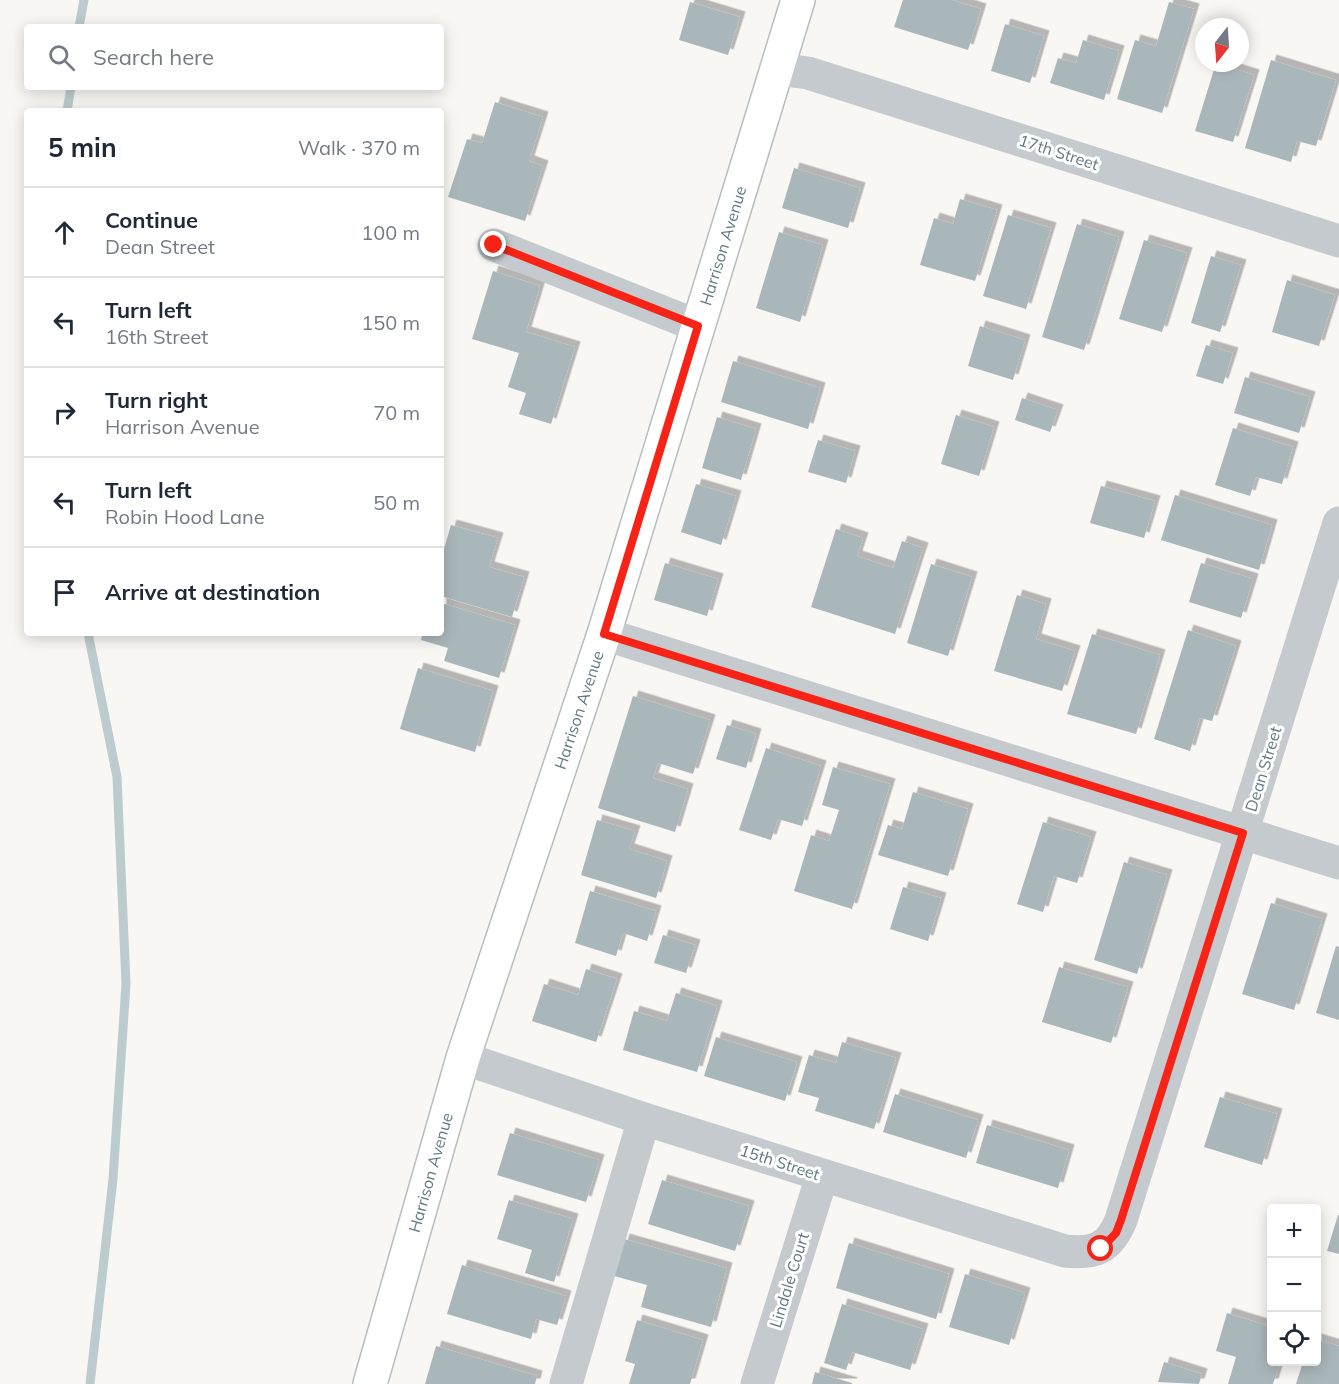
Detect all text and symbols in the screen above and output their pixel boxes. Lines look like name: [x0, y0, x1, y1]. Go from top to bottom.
north arrow: [1195, 18, 1249, 72]
search box: [24, 24, 444, 90]
icon: search: [45, 41, 78, 74]
text: Search here: [93, 43, 214, 71]
street label: 17th Street: [1017, 130, 1102, 174]
text: 5 min: [48, 131, 117, 164]
text: Walk · 370 m: [298, 135, 420, 160]
street label: Harrison Avenue: [695, 184, 751, 308]
text: Continue: [105, 206, 198, 234]
icon: ahead: [48, 216, 81, 249]
text: 100 m: [361, 220, 420, 245]
route end: [480, 231, 506, 257]
text: Dean Street: [105, 234, 215, 259]
text: Turn left: [105, 296, 192, 324]
icon: left: [48, 306, 81, 339]
text: 150 m: [361, 310, 420, 335]
text: 16th Street: [105, 324, 208, 349]
text: Turn right: [105, 386, 208, 414]
icon: right: [48, 396, 81, 429]
text: 70 m: [373, 400, 420, 425]
text: Harrison Avenue: [105, 414, 260, 439]
text: Turn left: [105, 476, 192, 504]
icon: left: [48, 486, 81, 519]
text: 50 m: [373, 490, 420, 515]
text: Robin Hood Lane: [105, 504, 265, 529]
icon: arrive: [48, 576, 81, 609]
text: Arrive at destination: [105, 578, 320, 606]
street label: Harrison Avenue: [550, 648, 608, 772]
street label: Dean Street: [1241, 724, 1286, 814]
street label: Harrison Avenue: [404, 1110, 457, 1235]
street label: 15th Street: [738, 1140, 823, 1184]
map controls: [1267, 1204, 1321, 1366]
button: +: [1267, 1204, 1321, 1258]
street label: Lindale Court: [765, 1230, 813, 1330]
route start: [1087, 1235, 1113, 1261]
button: −: [1267, 1258, 1321, 1312]
button: locate: [1267, 1312, 1321, 1366]

